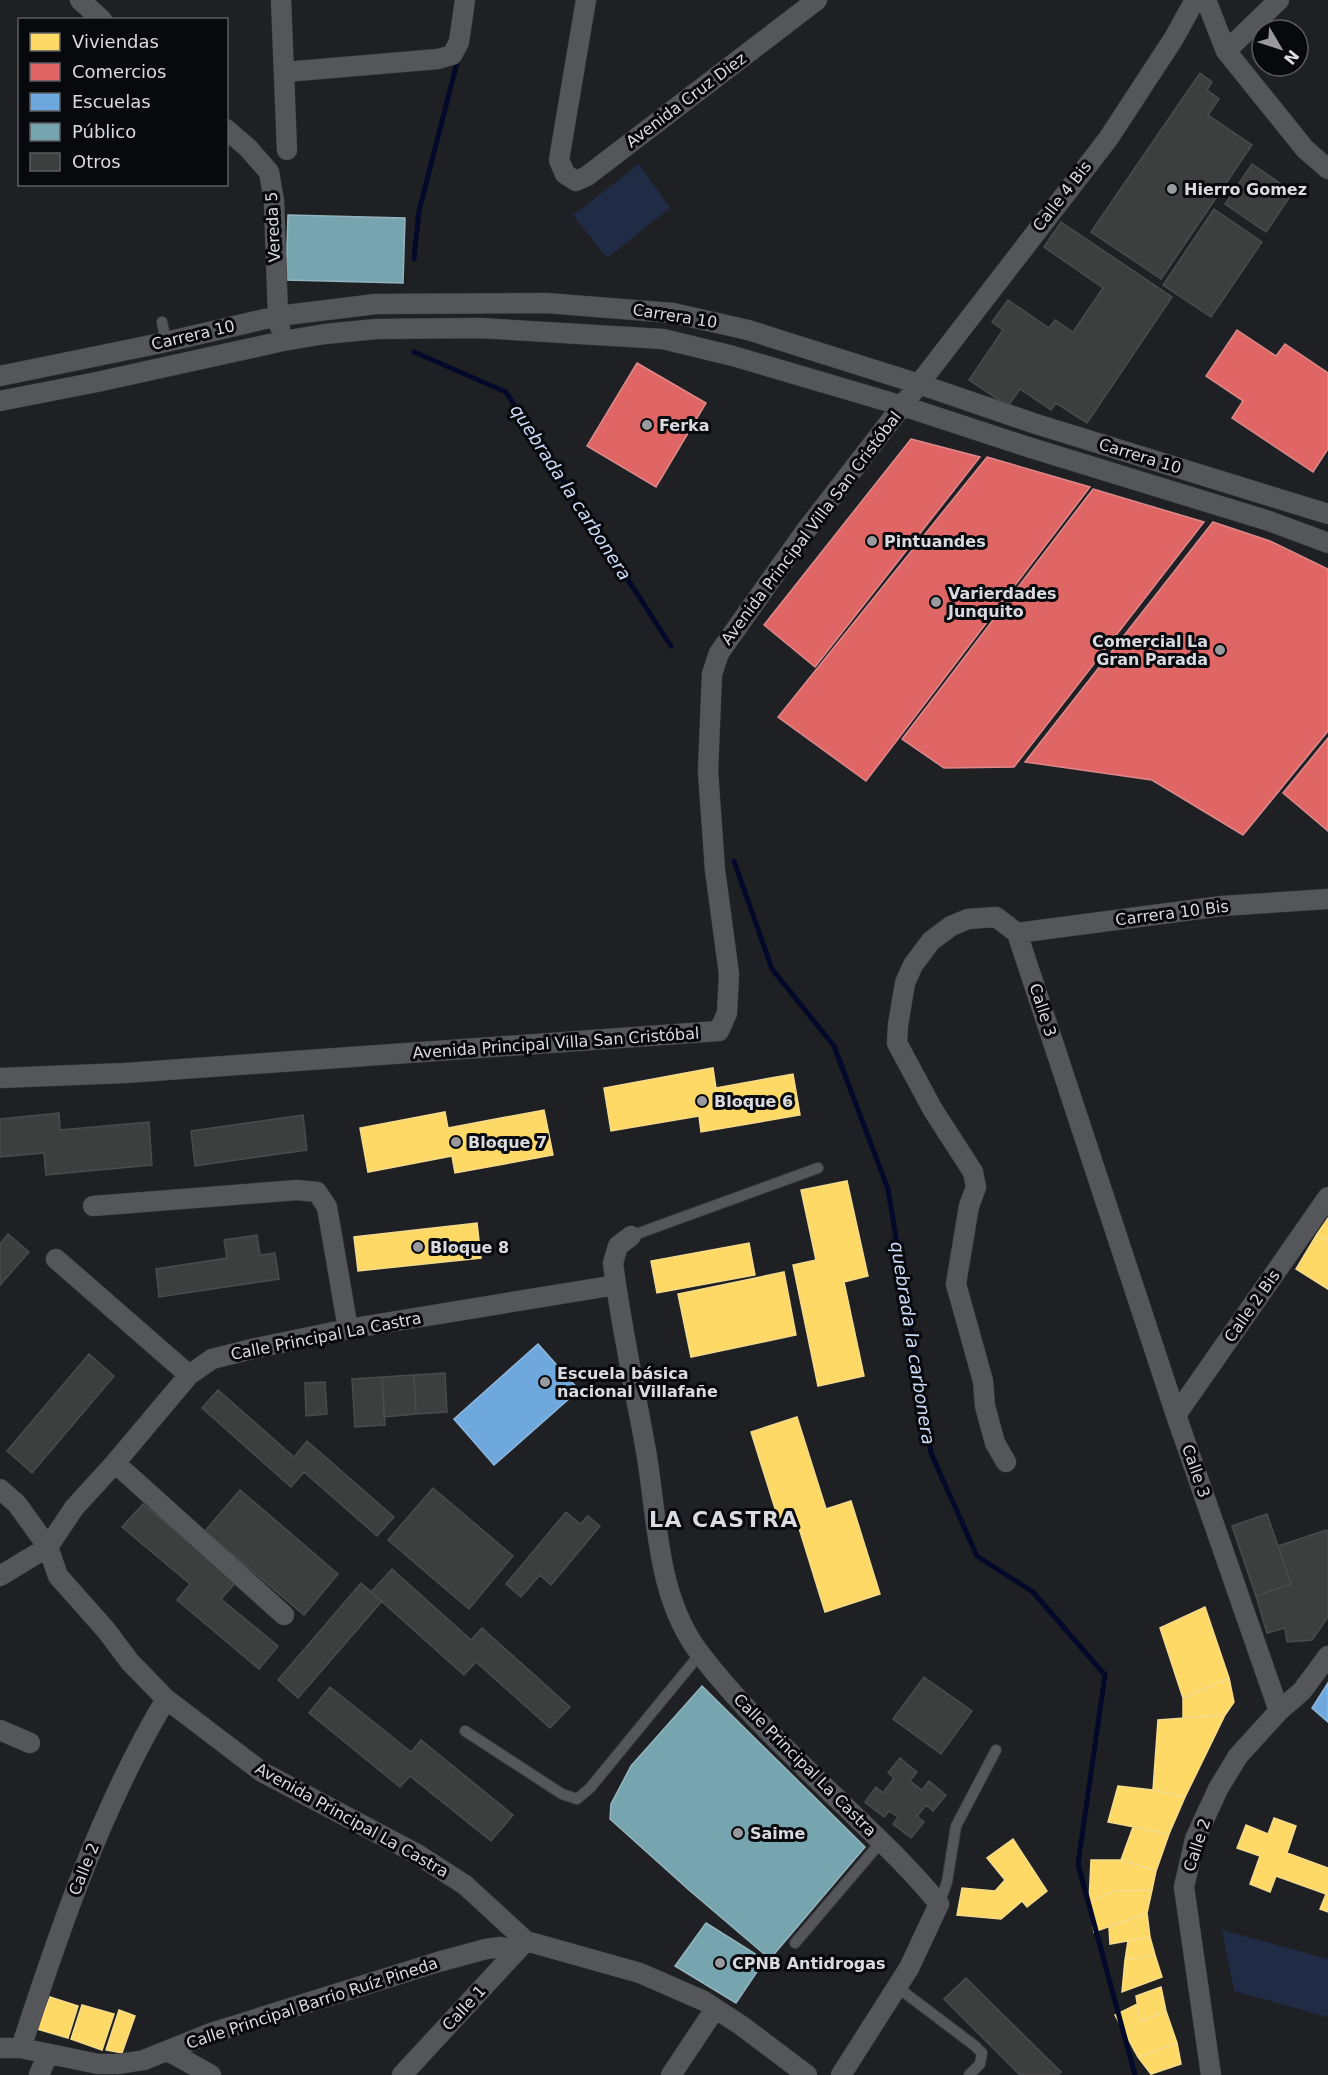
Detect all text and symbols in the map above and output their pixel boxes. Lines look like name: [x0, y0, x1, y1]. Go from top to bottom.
legend: [18, 18, 228, 186]
north arrow: [1250, 18, 1310, 78]
text: Viviendas: [72, 31, 159, 52]
text: N: [1280, 46, 1303, 68]
street label: Avenida Cruz Diez: [622, 49, 750, 151]
text: Comercios: [72, 61, 166, 82]
text: Escuelas: [72, 91, 151, 112]
text: Público: [72, 121, 136, 142]
text: Otros: [72, 151, 121, 172]
street label: Calle 4 Bis: [1029, 157, 1095, 235]
place label: Hierro Gomez: [1184, 180, 1307, 199]
marker: Hierro Gomez: [1165, 182, 1179, 196]
street label: Vereda 5: [262, 191, 284, 263]
street label: Carrera 10: [631, 300, 719, 332]
street label: Carrera 10: [149, 316, 237, 354]
water label: quebrada la carbonera: [506, 400, 636, 584]
street label: Avenida Principal Villa San Cristóbal: [717, 408, 905, 648]
place label: Ferka: [659, 416, 709, 435]
marker: Ferka: [640, 418, 654, 432]
street label: Carrera 10: [1096, 434, 1184, 478]
place label: Pintuandes: [884, 532, 986, 551]
marker: Pintuandes: [865, 534, 879, 548]
place label: Varierdades Junquito: [947, 584, 1057, 621]
marker: Varierdades Junquito: [929, 595, 943, 609]
place label: Comercial La Gran Parada: [1092, 632, 1208, 669]
marker: Comercial La Gran Parada: [1213, 643, 1227, 657]
street label: Carrera 10 Bis: [1114, 897, 1230, 929]
street label: Calle 3: [1025, 981, 1061, 1039]
street label: Avenida Principal Villa San Cristóbal: [412, 1024, 700, 1062]
place label: Bloque 6: [714, 1092, 793, 1111]
marker: Bloque 6: [695, 1094, 709, 1108]
place label: Bloque 7: [468, 1133, 547, 1152]
marker: Bloque 7: [449, 1135, 463, 1149]
place label: Bloque 8: [430, 1238, 509, 1257]
marker: Bloque 8: [411, 1240, 425, 1254]
water label: quebrada la carbonera: [887, 1240, 939, 1446]
street label: Calle 2 Bis: [1220, 1266, 1284, 1346]
street label: Calle Principal La Castra: [229, 1308, 423, 1364]
place label: Escuela básica nacional Villafañe: [557, 1364, 718, 1401]
marker: Escuela básica nacional Villafañe: [538, 1375, 552, 1389]
street label: Calle 3: [1178, 1442, 1214, 1500]
district label: LA CASTRA: [649, 1507, 799, 1532]
street label: Calle Principal La Castra: [730, 1690, 880, 1840]
street label: Avenida Principal La Castra: [252, 1759, 452, 1881]
street label: Calle 2: [1179, 1816, 1215, 1874]
place label: Saime: [750, 1824, 805, 1843]
marker: Saime: [731, 1826, 745, 1840]
street label: Calle 2: [65, 1840, 103, 1898]
street label: Calle Principal Barrio Ruíz Pineda: [184, 1953, 440, 2053]
place label: CPNB Antidrogas: [732, 1954, 886, 1973]
marker: CPNB Antidrogas: [713, 1956, 727, 1970]
street label: Calle 1: [438, 1981, 490, 2035]

